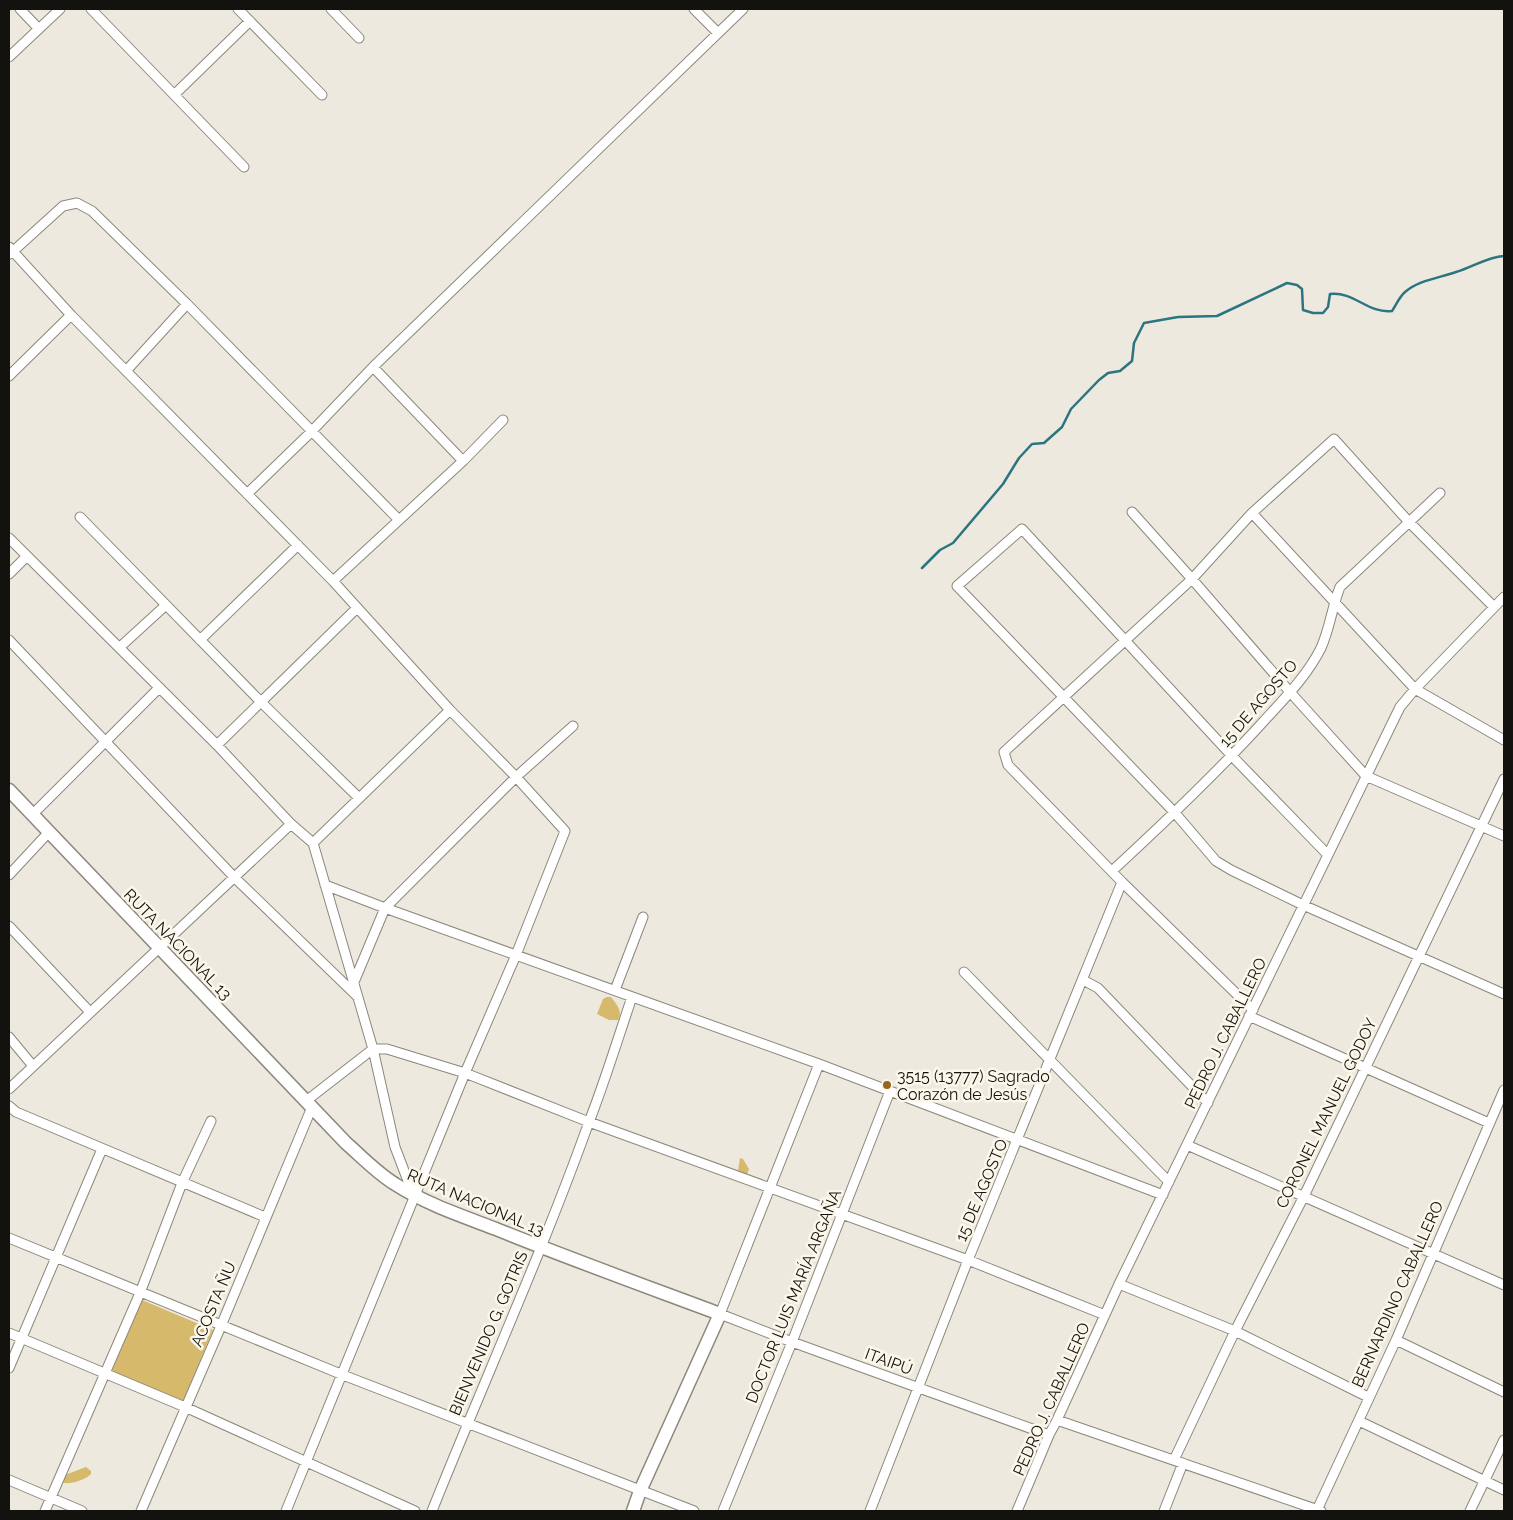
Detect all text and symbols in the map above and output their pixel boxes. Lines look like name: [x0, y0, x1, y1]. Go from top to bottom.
street label: 15 DE AGOSTO: [1215, 656, 1301, 751]
street label: RUTA NACIONAL 13: [120, 885, 235, 1004]
street label: PEDRO J. CABALLERO: [1181, 955, 1270, 1112]
street label: CORONEL MANUEL GODOY: [1272, 1015, 1381, 1211]
place label: 3515 (13777) Sagrado Corazón de Jesús: [897, 1067, 1050, 1104]
marker: 3515 (13777) Sagrado Corazón de Jesús: [881, 1079, 893, 1091]
street label: 15 DE AGOSTO: [951, 1136, 1012, 1244]
street label: RUTA NACIONAL 13: [405, 1165, 547, 1240]
street label: DOCTOR LUIS MARÍA ARGAÑA: [741, 1186, 845, 1406]
street label: BERNARDINO CABALLERO: [1348, 1198, 1447, 1390]
street label: BIENVENIDO G. GOTRIS: [445, 1248, 532, 1418]
street label: ACOSTA ÑU: [186, 1258, 240, 1350]
street label: PEDRO J. CABALLERO: [1009, 1320, 1094, 1479]
street label: ITAIPÚ: [862, 1343, 916, 1379]

